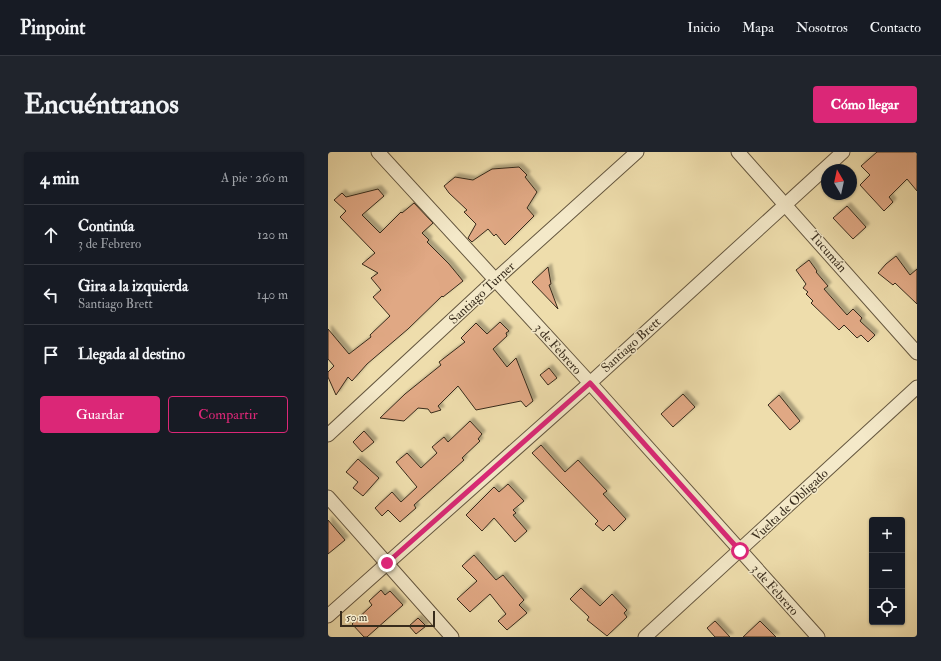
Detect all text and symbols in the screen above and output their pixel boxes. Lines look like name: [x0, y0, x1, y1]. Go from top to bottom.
text: Pinpoint: [20, 16, 85, 40]
text: Inicio: [687, 19, 720, 36]
text: Mapa: [742, 19, 774, 36]
text: Nosotros: [796, 19, 848, 36]
text: Contacto: [870, 19, 921, 36]
button: Cómo llegar: [813, 86, 917, 123]
text: Encuéntranos: [24, 87, 179, 122]
north arrow: [821, 164, 857, 200]
text: 4 min: [40, 168, 79, 189]
text: A pie · 260 m: [221, 170, 288, 186]
text: Continúa: [78, 217, 134, 236]
icon: ahead: [40, 224, 62, 246]
text: 120 m: [257, 227, 288, 243]
street label: Tucumán: [806, 228, 850, 276]
text: 3 de Febrero: [78, 236, 141, 252]
street label: Santiago Turner: [446, 258, 518, 328]
text: Gira a la izquierda: [78, 277, 188, 296]
icon: left: [40, 284, 62, 306]
text: 140 m: [257, 287, 288, 303]
text: Santiago Brett: [78, 296, 153, 312]
street label: Santiago Brett: [598, 314, 664, 376]
street label: 3 de Febrero: [531, 320, 585, 378]
icon: arrive: [40, 344, 62, 366]
text: Llegada al destino: [78, 345, 185, 364]
button: Guardar: [40, 396, 160, 433]
button: Compartir: [168, 396, 288, 433]
street label: Vuelta de Obligado: [748, 466, 832, 544]
map controls: [869, 517, 905, 625]
button: +: [869, 517, 905, 553]
route start: [731, 542, 749, 560]
button: −: [869, 553, 905, 589]
route end: [378, 554, 396, 572]
street label: 3 de Febrero: [748, 561, 802, 619]
button: locate: [869, 589, 905, 625]
scale bar: [340, 609, 435, 628]
text: 50 m: [346, 611, 367, 624]

